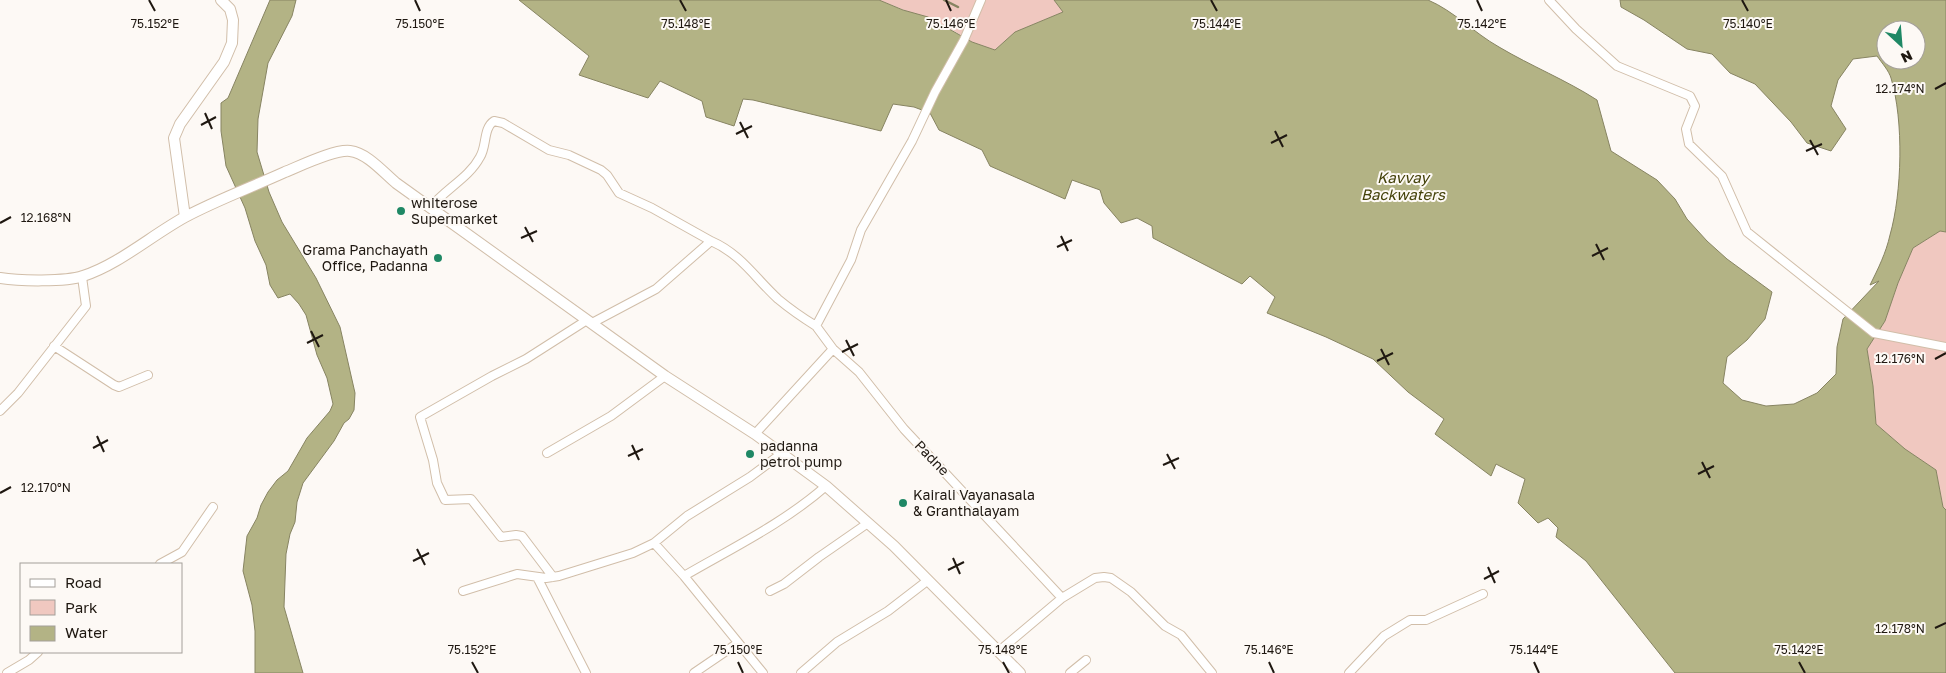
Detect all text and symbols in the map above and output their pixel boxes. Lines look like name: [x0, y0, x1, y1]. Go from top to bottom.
text: 75.152°E: [131, 16, 179, 31]
text: 75.150°E: [395, 16, 445, 31]
text: 75.148°E: [661, 16, 711, 31]
text: 75.146°E: [926, 16, 976, 31]
text: 75.144°E: [1193, 16, 1241, 31]
text: 75.142°E: [1457, 16, 1507, 31]
text: 75.140°E: [1723, 16, 1773, 31]
north arrow: [1876, 20, 1926, 70]
text: N: [1898, 47, 1915, 67]
text: 12.174°N: [1875, 81, 1925, 96]
water label: Kavvay Backwaters: [1361, 168, 1446, 203]
place label: whiterose Supermarket: [411, 194, 498, 227]
marker: whiterose Supermarket: [395, 205, 407, 217]
text: 12.168°N: [21, 210, 71, 225]
place label: Grama Panchayath Office, Padanna: [302, 241, 428, 274]
marker: Grama Panchayath Office, Padanna: [432, 252, 444, 264]
text: 12.176°N: [1875, 351, 1925, 366]
place label: padanna petrol pump: [760, 437, 842, 470]
street label: Padne: [912, 437, 953, 479]
marker: padanna petrol pump: [744, 448, 756, 460]
text: 12.170°N: [21, 480, 71, 495]
place label: Kairali Vayanasala & Granthalayam: [913, 486, 1035, 519]
marker: Kairali Vayanasala & Granthalayam: [897, 497, 909, 509]
legend: [20, 563, 182, 653]
text: Road: [65, 573, 102, 591]
text: Park: [65, 598, 98, 616]
text: 12.178°N: [1875, 621, 1925, 636]
text: Water: [65, 623, 108, 641]
text: 75.152°E: [448, 642, 496, 657]
text: 75.150°E: [713, 642, 763, 657]
text: 75.148°E: [978, 642, 1028, 657]
text: 75.146°E: [1244, 642, 1294, 657]
text: 75.144°E: [1510, 642, 1558, 657]
text: 75.142°E: [1774, 642, 1824, 657]

